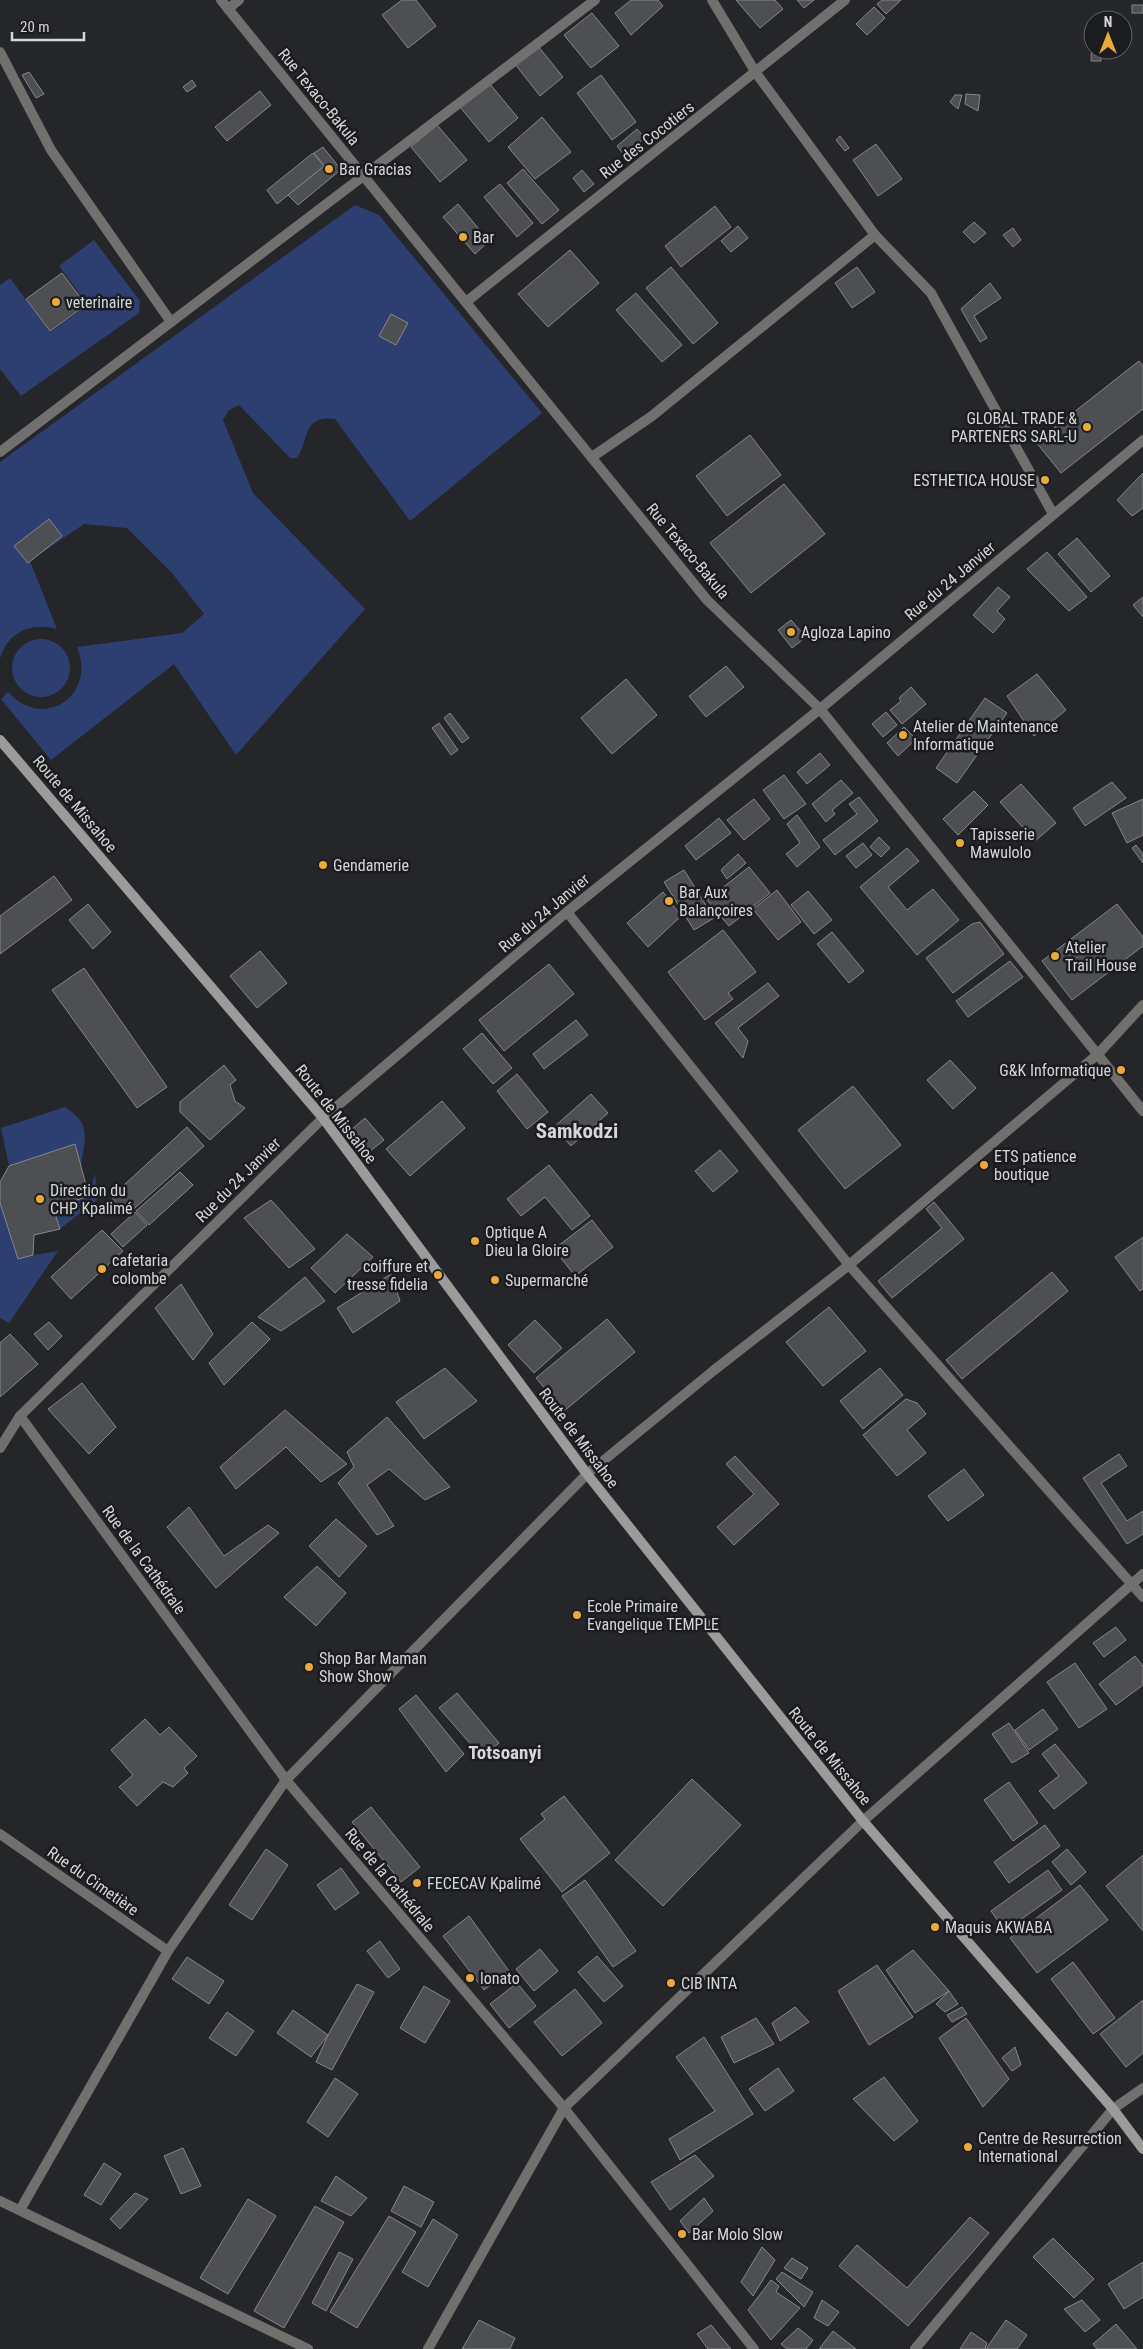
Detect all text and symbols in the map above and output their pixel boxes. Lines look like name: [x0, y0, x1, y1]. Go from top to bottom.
scale bar: [12, 10, 85, 42]
north arrow: [1083, 10, 1133, 60]
text: N: [1104, 14, 1112, 30]
text: 20 m: [20, 18, 50, 36]
street label: Rue Texaco-Bakula: [274, 45, 364, 149]
street label: Rue des Cocotiers: [596, 97, 698, 183]
place label: Bar Gracias: [339, 160, 412, 179]
marker: Bar Gracias: [323, 163, 335, 175]
place label: Bar: [473, 228, 494, 247]
marker: Bar: [457, 231, 469, 243]
place label: veterinaire: [66, 293, 132, 312]
marker: veterinaire: [50, 296, 62, 308]
place label: GLOBAL TRADE & PARTENERS SARL-U: [951, 409, 1077, 446]
marker: GLOBAL TRADE & PARTENERS SARL-U: [1081, 421, 1093, 433]
place label: ESTHETICA HOUSE: [913, 471, 1035, 490]
marker: ESTHETICA HOUSE: [1039, 474, 1051, 486]
street label: Rue Texaco-Bakula: [643, 499, 733, 603]
street label: Rue du 24 Janvier: [901, 538, 999, 624]
place label: Agloza Lapino: [801, 623, 891, 642]
marker: Agloza Lapino: [785, 626, 797, 638]
place label: Atelier de Maintenance Informatique: [913, 717, 1058, 754]
marker: Atelier de Maintenance Informatique: [897, 729, 909, 741]
street label: Route de Missahoe: [29, 752, 121, 856]
place label: Tapisserie Mawulolo: [970, 825, 1035, 862]
marker: Tapisserie Mawulolo: [954, 837, 966, 849]
place label: Gendamerie: [333, 856, 409, 875]
marker: Gendamerie: [317, 859, 329, 871]
street label: Rue du 24 Janvier: [495, 870, 593, 956]
place label: Bar Aux Balançoires: [679, 883, 753, 920]
marker: Bar Aux Balançoires: [663, 895, 675, 907]
place label: Atelier Trail House: [1065, 938, 1136, 975]
marker: Atelier Trail House: [1049, 950, 1061, 962]
street label: Route de Missahoe: [291, 1061, 381, 1167]
place label: G&K Informatique: [999, 1061, 1111, 1080]
marker: G&K Informatique: [1115, 1064, 1127, 1076]
district label: Samkodzi: [536, 1119, 618, 1143]
street label: Rue du 24 Janvier: [192, 1134, 284, 1226]
place label: ETS patience boutique: [994, 1147, 1076, 1184]
marker: ETS patience boutique: [978, 1159, 990, 1171]
place label: Direction du CHP Kpalimé: [50, 1181, 133, 1218]
marker: Direction du CHP Kpalimé: [34, 1193, 46, 1205]
place label: Optique A Dieu la Gloire: [485, 1223, 569, 1260]
marker: Optique A Dieu la Gloire: [469, 1235, 481, 1247]
place label: cafetaria colombe: [112, 1251, 168, 1288]
place label: coiffure et tresse fidelia: [347, 1257, 428, 1294]
marker: cafetaria colombe: [96, 1263, 108, 1275]
marker: coiffure et tresse fidelia: [432, 1269, 444, 1281]
place label: Supermarché: [505, 1271, 588, 1290]
marker: Supermarché: [489, 1274, 501, 1286]
street label: Route de Missahoe: [535, 1384, 623, 1492]
street label: Rue de la Cathédrale: [98, 1502, 190, 1618]
place label: Ecole Primaire Evangelique TEMPLE: [587, 1597, 719, 1634]
marker: Ecole Primaire Evangelique TEMPLE: [571, 1609, 583, 1621]
place label: Shop Bar Maman Show Show: [319, 1649, 427, 1686]
marker: Shop Bar Maman Show Show: [303, 1661, 315, 1673]
street label: Route de Missahoe: [785, 1703, 875, 1809]
district label: Totsoanyi: [468, 1741, 542, 1764]
street label: Rue de la Cathédrale: [341, 1824, 439, 1936]
street label: Rue du Cimetière: [44, 1842, 142, 1920]
place label: FECECAV Kpalimé: [427, 1874, 541, 1893]
marker: FECECAV Kpalimé: [411, 1877, 423, 1889]
place label: Maquis AKWABA: [945, 1918, 1052, 1937]
marker: Maquis AKWABA: [929, 1921, 941, 1933]
place label: lonato: [480, 1969, 520, 1988]
marker: lonato: [464, 1972, 476, 1984]
place label: CIB INTA: [681, 1974, 737, 1993]
marker: CIB INTA: [665, 1977, 677, 1989]
place label: Centre de Resurrection International: [978, 2129, 1122, 2166]
marker: Centre de Resurrection International: [962, 2141, 974, 2153]
place label: Bar Molo Slow: [692, 2225, 783, 2244]
marker: Bar Molo Slow: [676, 2228, 688, 2240]

